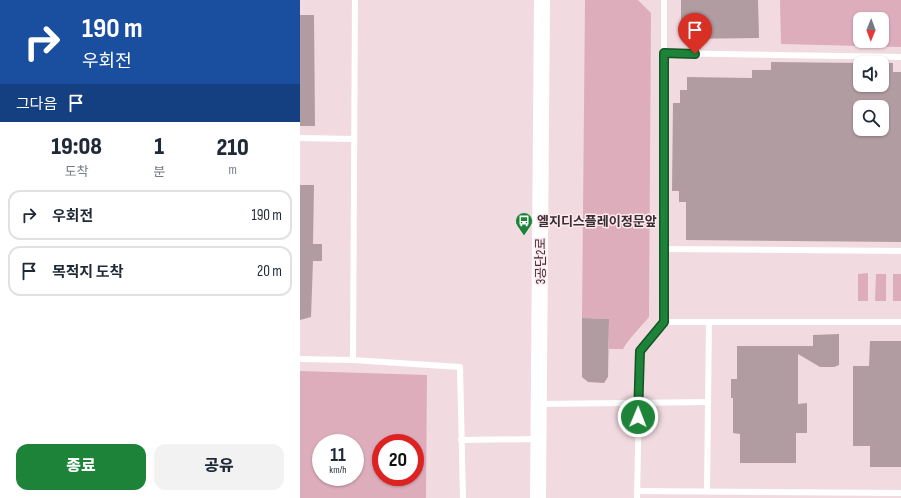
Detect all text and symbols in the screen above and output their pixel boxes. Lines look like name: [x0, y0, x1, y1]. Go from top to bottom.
text: 190 m: [82, 12, 143, 45]
north arrow: [853, 12, 889, 48]
map controls: [853, 12, 889, 136]
pin: [678, 13, 712, 54]
icon: right: [16, 16, 68, 68]
icon: arrive: [684, 19, 706, 41]
text: 우회전: [82, 51, 132, 72]
button: sound: [853, 56, 889, 92]
icon: arrive: [65, 92, 87, 114]
text: 그다음: [16, 95, 57, 114]
button: search: [853, 100, 889, 136]
text: 19:08: [51, 132, 102, 161]
text: 1: [154, 132, 164, 161]
text: 210: [216, 133, 249, 162]
text: m: [228, 162, 237, 178]
text: 도착: [65, 164, 89, 180]
text: 분: [153, 164, 165, 180]
icon: right: [18, 204, 40, 226]
text: 190 m: [251, 206, 282, 225]
text: 우회전: [52, 207, 93, 226]
bus stop icon: 엘지디스플레이정문앞: [514, 211, 534, 236]
place label: 엘지디스플레이정문앞: [537, 214, 657, 230]
street label: 3공단2로: [533, 238, 549, 284]
icon: arrive: [18, 260, 40, 282]
text: 20 m: [257, 262, 282, 281]
text: 목적지 도착: [52, 263, 123, 282]
position arrow: [617, 396, 659, 438]
speed limit sign: 20: [372, 434, 424, 486]
text: 11: [330, 443, 346, 467]
button: 종료: [16, 444, 146, 490]
button: 공유: [154, 444, 284, 490]
text: km/h: [329, 464, 347, 476]

